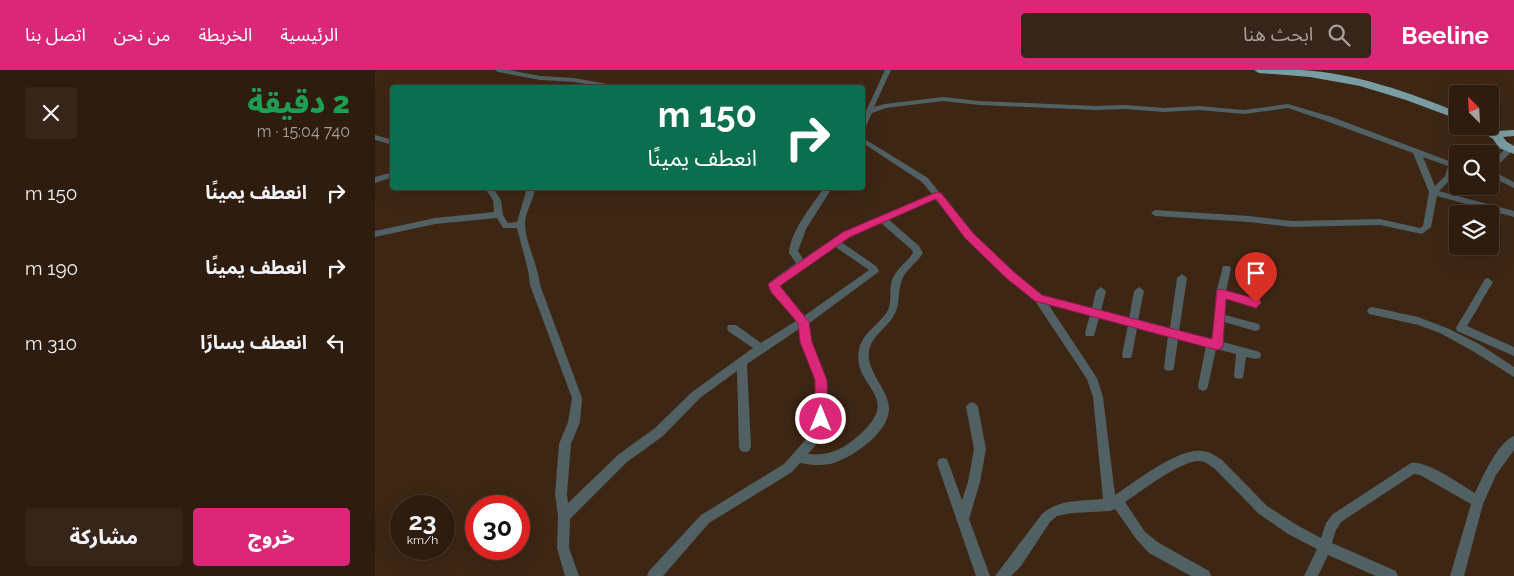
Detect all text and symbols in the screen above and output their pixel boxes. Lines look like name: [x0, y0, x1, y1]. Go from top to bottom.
search box: [1021, 13, 1371, 58]
icon: search: [1325, 21, 1353, 49]
text: Beeline: [1401, 21, 1489, 50]
text: ابحث هنا: [1243, 23, 1313, 45]
text: اتصل بنا: [25, 24, 86, 45]
text: من نحن: [114, 24, 170, 45]
text: الخريطة: [198, 24, 252, 45]
text: الرئيسية: [280, 24, 338, 45]
text: 2 دقيقة: [247, 85, 350, 120]
north arrow: [1449, 85, 1499, 135]
map controls: [1449, 85, 1499, 255]
button: close: [25, 87, 77, 139]
text: 150 m: [658, 94, 757, 135]
icon: right: [775, 105, 840, 170]
text: 740 m · 15:04: [257, 122, 350, 141]
text: انعطف يمينًا: [648, 145, 757, 171]
button: search: [1449, 145, 1499, 195]
icon: right: [322, 179, 350, 207]
text: انعطف يمينًا: [205, 181, 307, 203]
text: 150 m: [25, 182, 77, 204]
button: layers: [1449, 205, 1499, 255]
pin: [1235, 252, 1277, 303]
icon: right: [322, 254, 350, 282]
text: انعطف يمينًا: [205, 256, 307, 278]
text: 190 m: [25, 257, 78, 279]
icon: arrive: [1242, 259, 1270, 287]
icon: left: [322, 329, 350, 357]
text: انعطف يسارًا: [200, 331, 307, 353]
text: 310 m: [25, 332, 77, 354]
position arrow: [794, 392, 846, 444]
speed limit sign: 30: [465, 495, 530, 560]
text: 23: [408, 506, 437, 536]
button: مشاركة: [25, 508, 183, 566]
button: خروج: [193, 508, 350, 566]
text: km/h: [407, 533, 438, 547]

